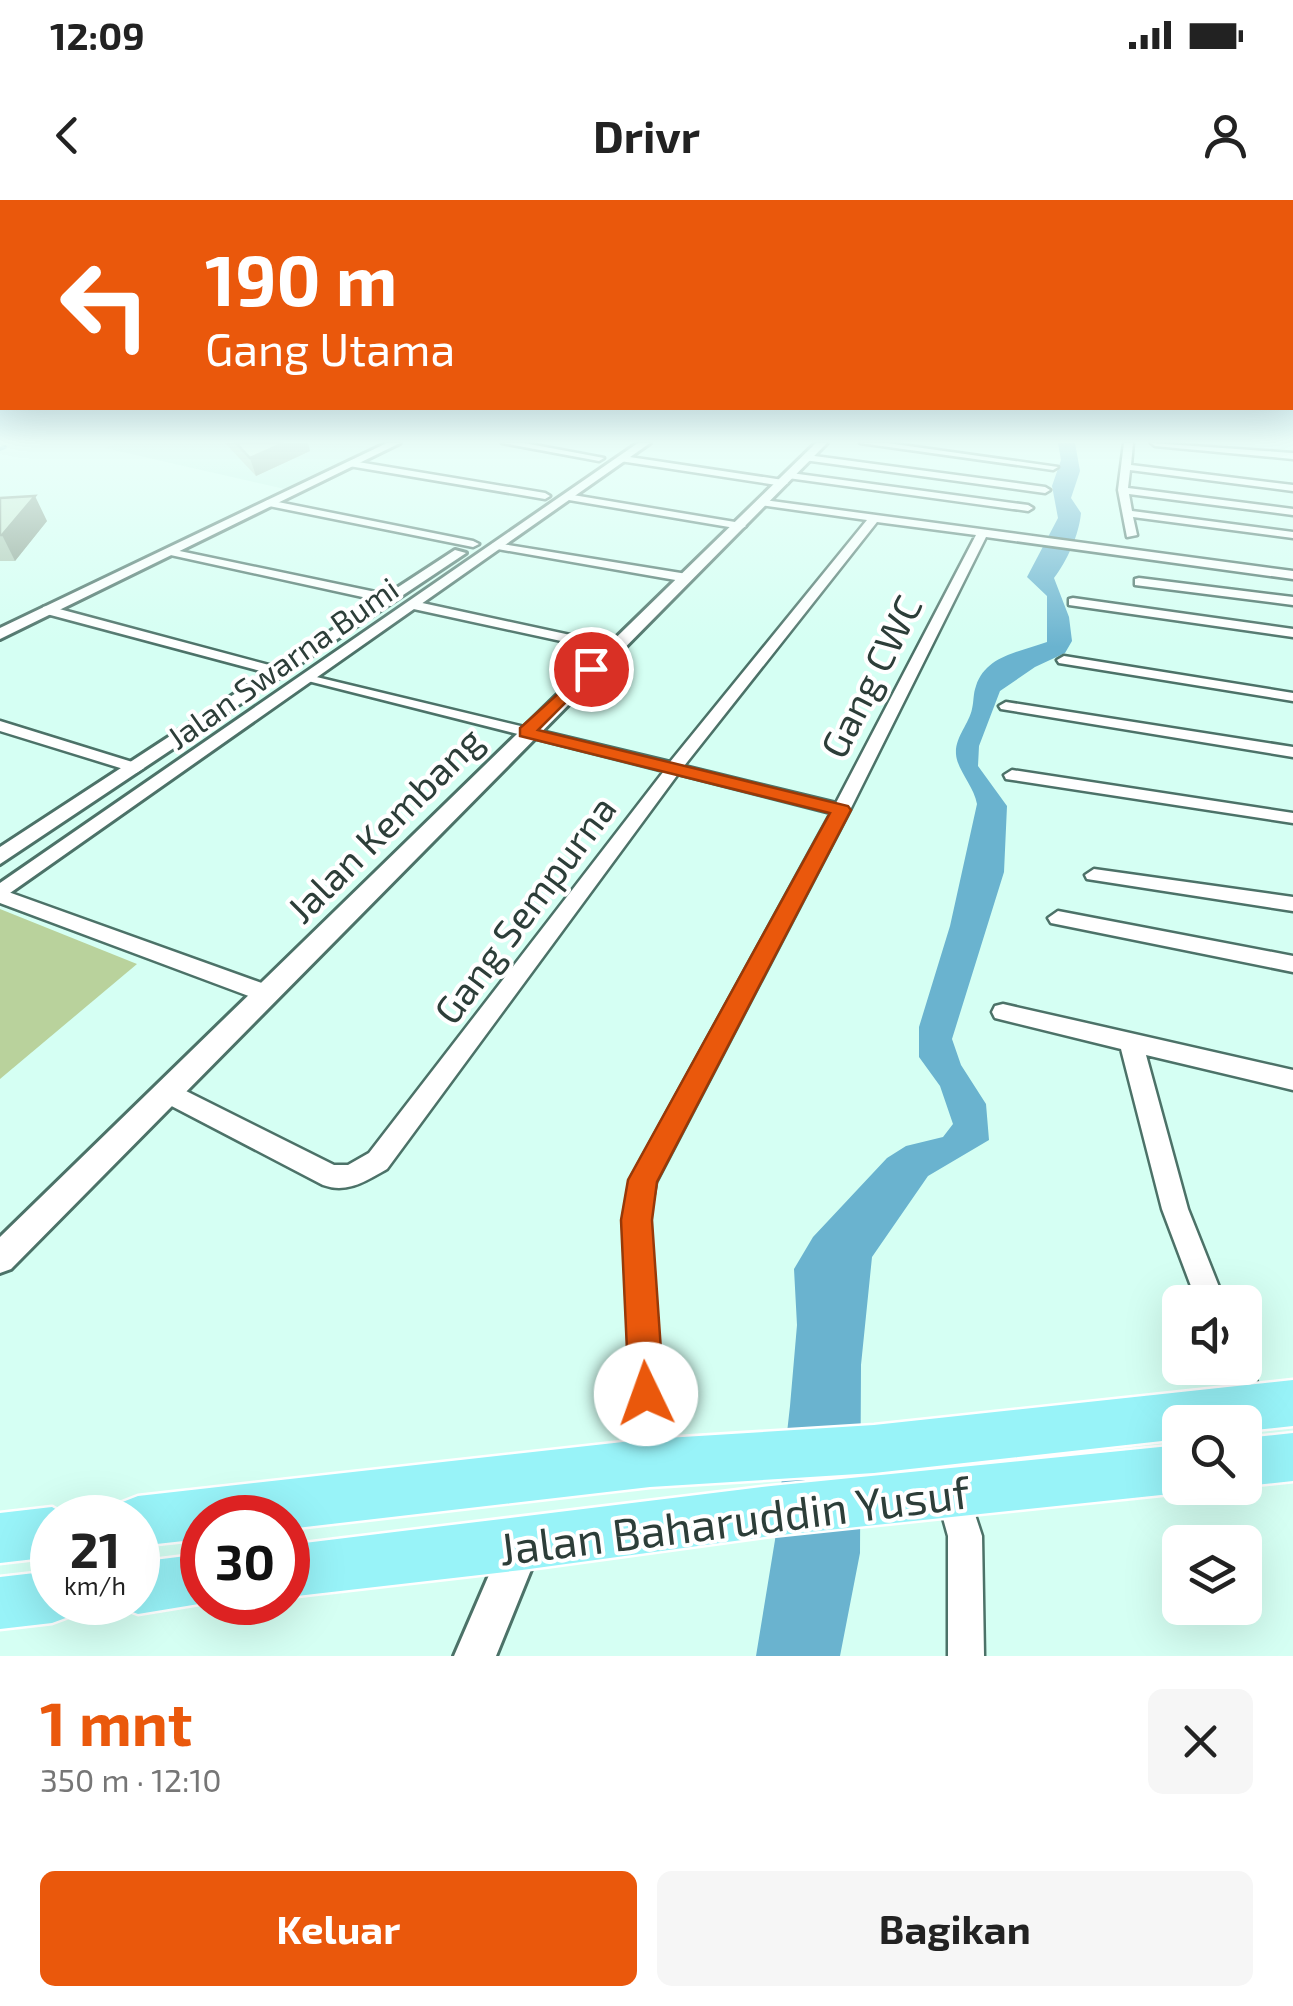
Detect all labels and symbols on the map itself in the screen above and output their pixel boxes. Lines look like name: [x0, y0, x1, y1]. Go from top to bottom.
street label: Jalan Swarna Bumi: [159, 568, 405, 756]
street label: Gang CWC: [810, 587, 930, 765]
pin: [549, 627, 634, 712]
street label: Jalan Kembang: [277, 717, 491, 931]
street label: Gang Sempurna: [423, 786, 625, 1032]
position arrow: [594, 1342, 698, 1446]
street label: Jalan Baharuddin Yusuf: [496, 1463, 973, 1575]
speed limit sign: 30: [180, 1495, 310, 1625]

